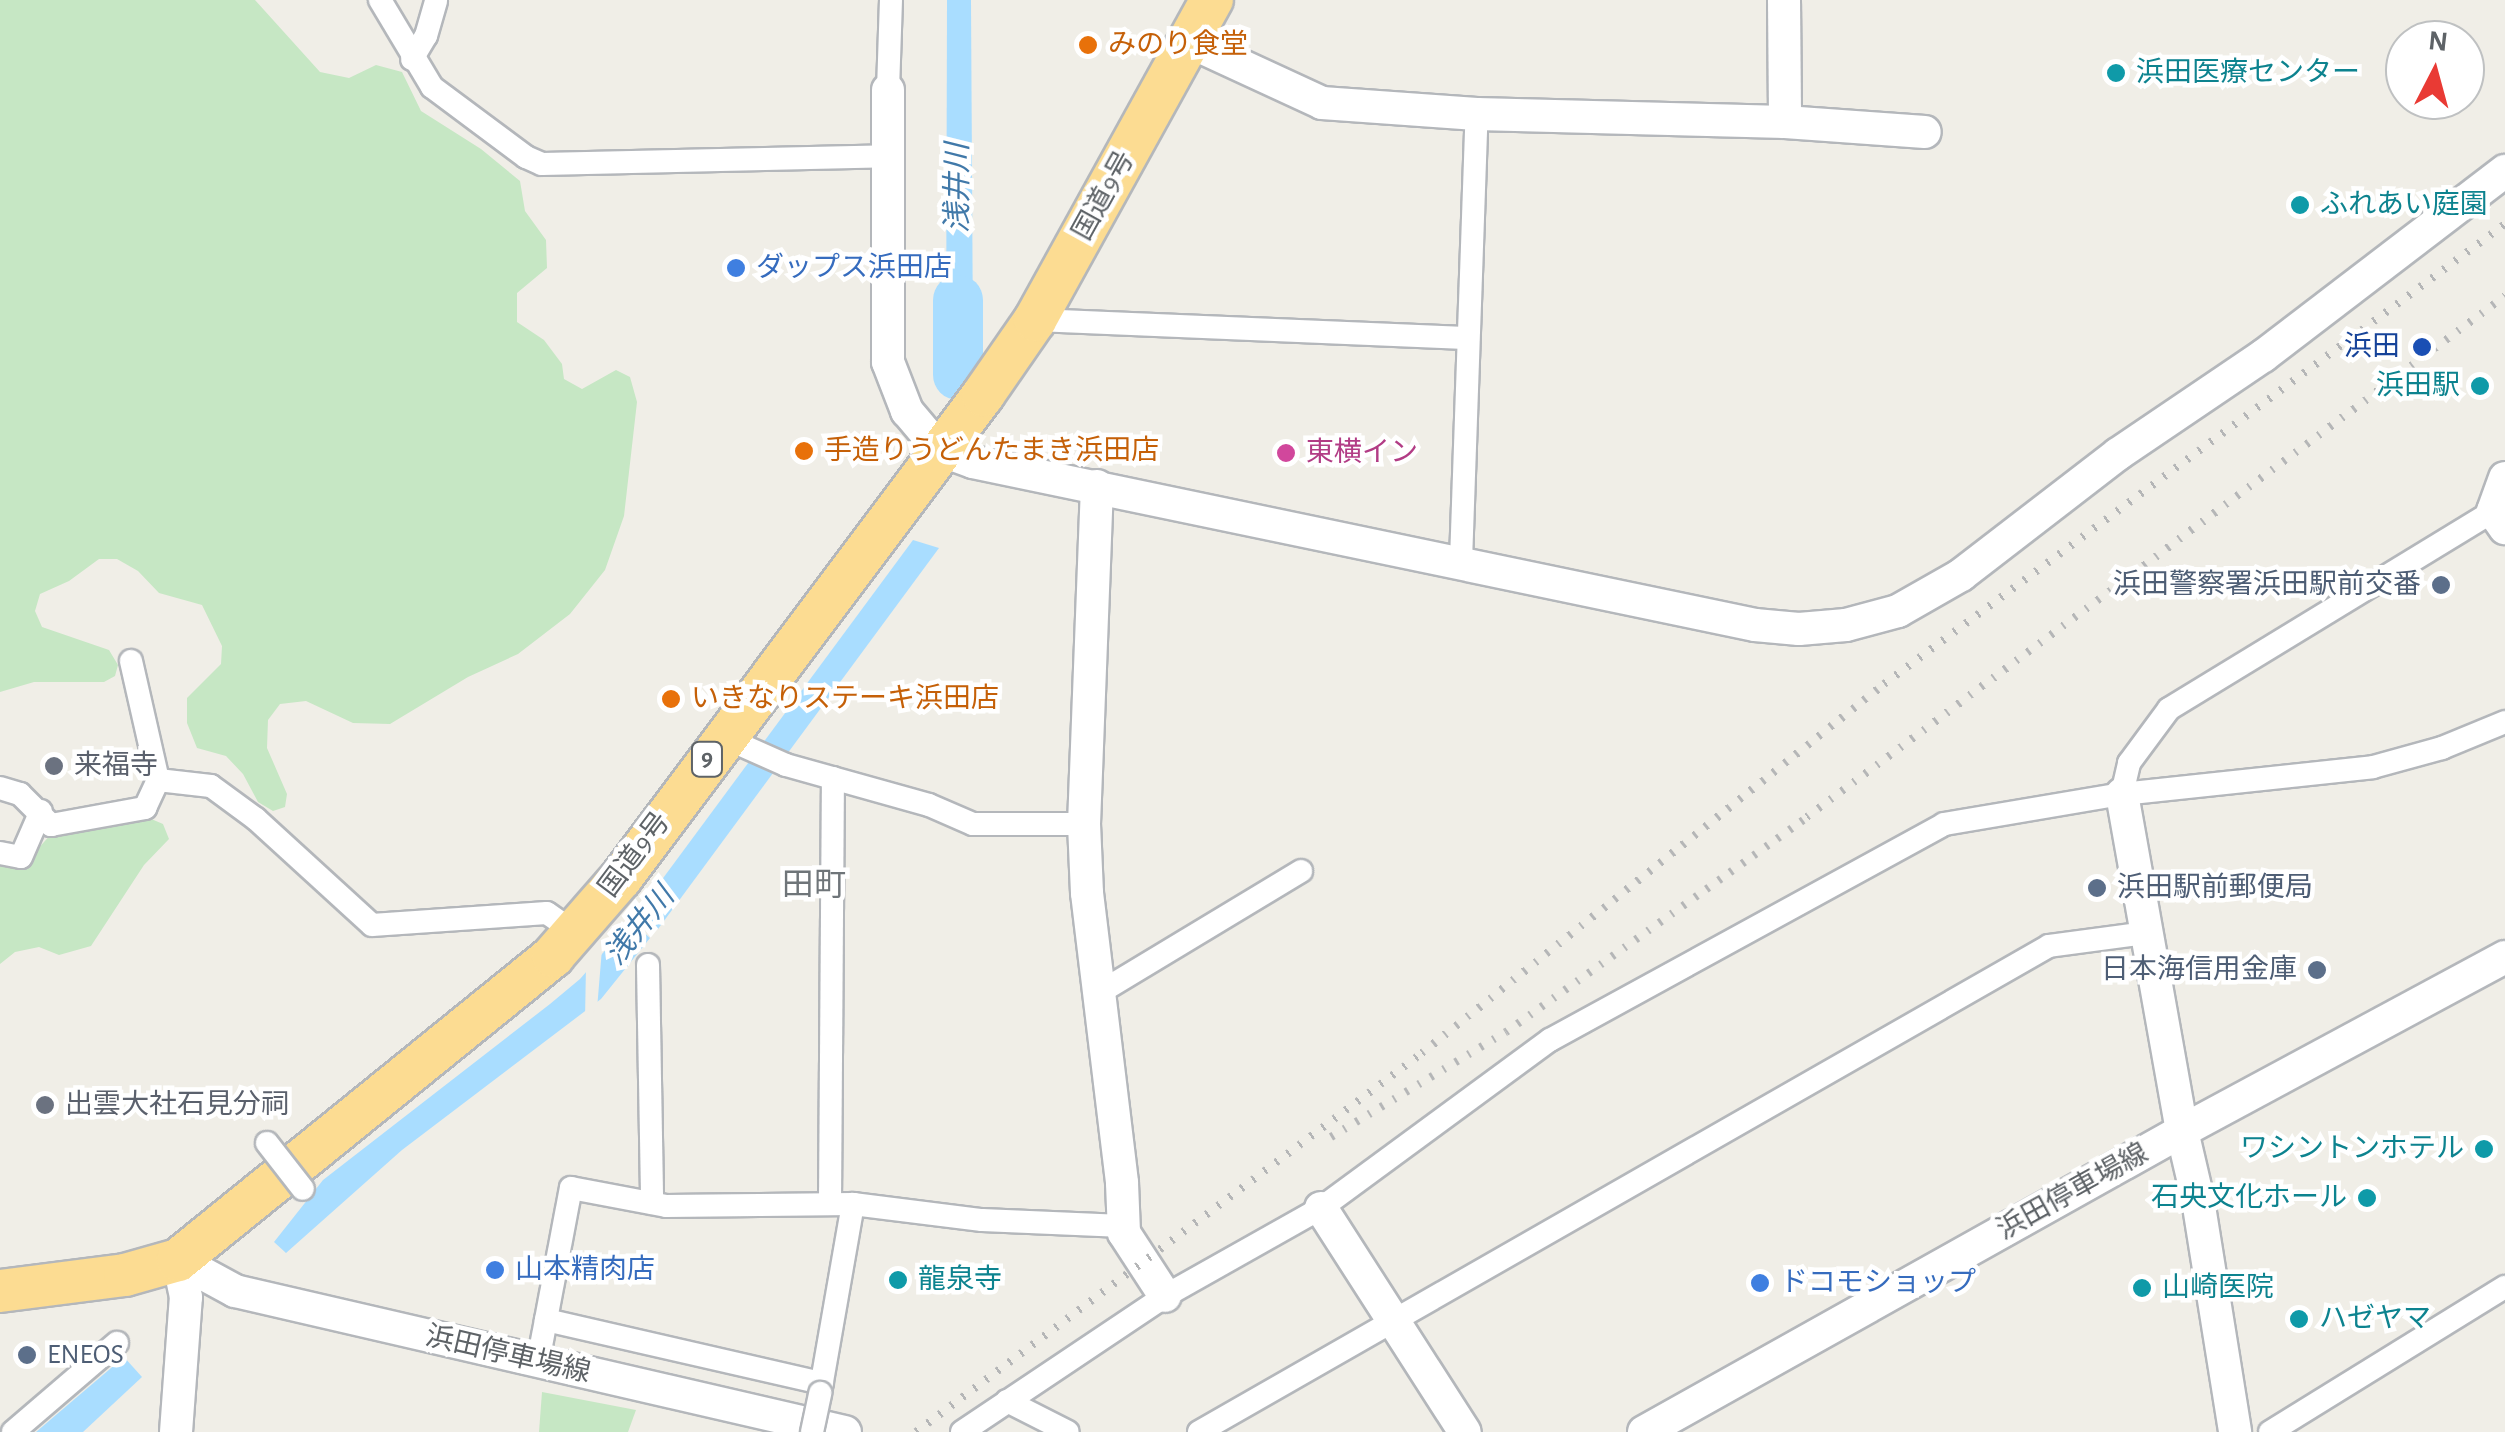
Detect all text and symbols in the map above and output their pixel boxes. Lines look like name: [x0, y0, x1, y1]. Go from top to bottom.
north arrow: [2385, 20, 2485, 120]
text: N: [2427, 27, 2449, 57]
place label: みのり食堂: [1108, 28, 1248, 62]
marker: みのり食堂: [1077, 34, 1099, 56]
place label: 浜田医療センター: [2136, 56, 2360, 90]
marker: 浜田医療センター: [2105, 62, 2127, 84]
water label: 浅井川: [940, 143, 976, 233]
street label: 国道9号: [1066, 145, 1142, 247]
place label: ふれあい庭園: [2320, 188, 2488, 222]
marker: ふれあい庭園: [2289, 194, 2311, 216]
place label: ダップス浜田店: [756, 251, 952, 285]
marker: ダップス浜田店: [725, 257, 747, 279]
place label: 浜田: [2344, 330, 2400, 364]
marker: 浜田: [2409, 334, 2435, 360]
place label: 浜田駅: [2376, 369, 2460, 403]
marker: 浜田駅: [2469, 375, 2491, 397]
place label: 手造りうどんたまき浜田店: [824, 434, 1160, 468]
place label: 東横イン: [1306, 436, 1418, 470]
marker: 手造りうどんたまき浜田店: [793, 440, 815, 462]
marker: 東横イン: [1275, 442, 1297, 464]
place label: 浜田警察署浜田駅前交番: [2113, 568, 2421, 602]
marker: 浜田警察署浜田駅前交番: [2430, 574, 2452, 596]
place label: いきなりステーキ浜田店: [691, 682, 999, 716]
marker: いきなりステーキ浜田店: [660, 688, 682, 710]
road number: 9: [690, 739, 724, 779]
place label: 来福寺: [74, 749, 158, 783]
marker: 来福寺: [43, 755, 65, 777]
street label: 国道9号: [592, 806, 678, 904]
district label: 田町: [782, 866, 846, 904]
place label: 浜田駅前郵便局: [2117, 871, 2313, 905]
marker: 浜田駅前郵便局: [2086, 877, 2108, 899]
water label: 浅井川: [598, 880, 682, 972]
place label: 日本海信用金庫: [2101, 953, 2297, 987]
marker: 日本海信用金庫: [2306, 959, 2328, 981]
place label: 出雲大社石見分祠: [65, 1088, 289, 1122]
marker: 出雲大社石見分祠: [34, 1094, 56, 1116]
place label: ワシントンホテル: [2240, 1132, 2464, 1166]
street label: 浜田停車場線: [1991, 1137, 2155, 1247]
marker: ワシントンホテル: [2473, 1138, 2495, 1160]
place label: 石央文化ホール: [2151, 1181, 2347, 1215]
marker: 石央文化ホール: [2356, 1187, 2378, 1209]
place label: 山本精肉店: [515, 1253, 655, 1287]
marker: 山本精肉店: [484, 1259, 506, 1281]
place label: 龍泉寺: [918, 1263, 1002, 1297]
place label: ドコモショップ: [1780, 1266, 1976, 1300]
marker: 龍泉寺: [887, 1269, 909, 1291]
place label: 山崎医院: [2162, 1271, 2274, 1305]
marker: ドコモショップ: [1749, 1272, 1771, 1294]
marker: 山崎医院: [2131, 1277, 2153, 1299]
place label: ハゼヤマ: [2319, 1302, 2431, 1336]
marker: ハゼヤマ: [2288, 1308, 2310, 1330]
street label: 浜田停車場線: [422, 1320, 594, 1390]
place label: ENEOS: [47, 1338, 124, 1372]
marker: ENEOS: [16, 1344, 38, 1366]

